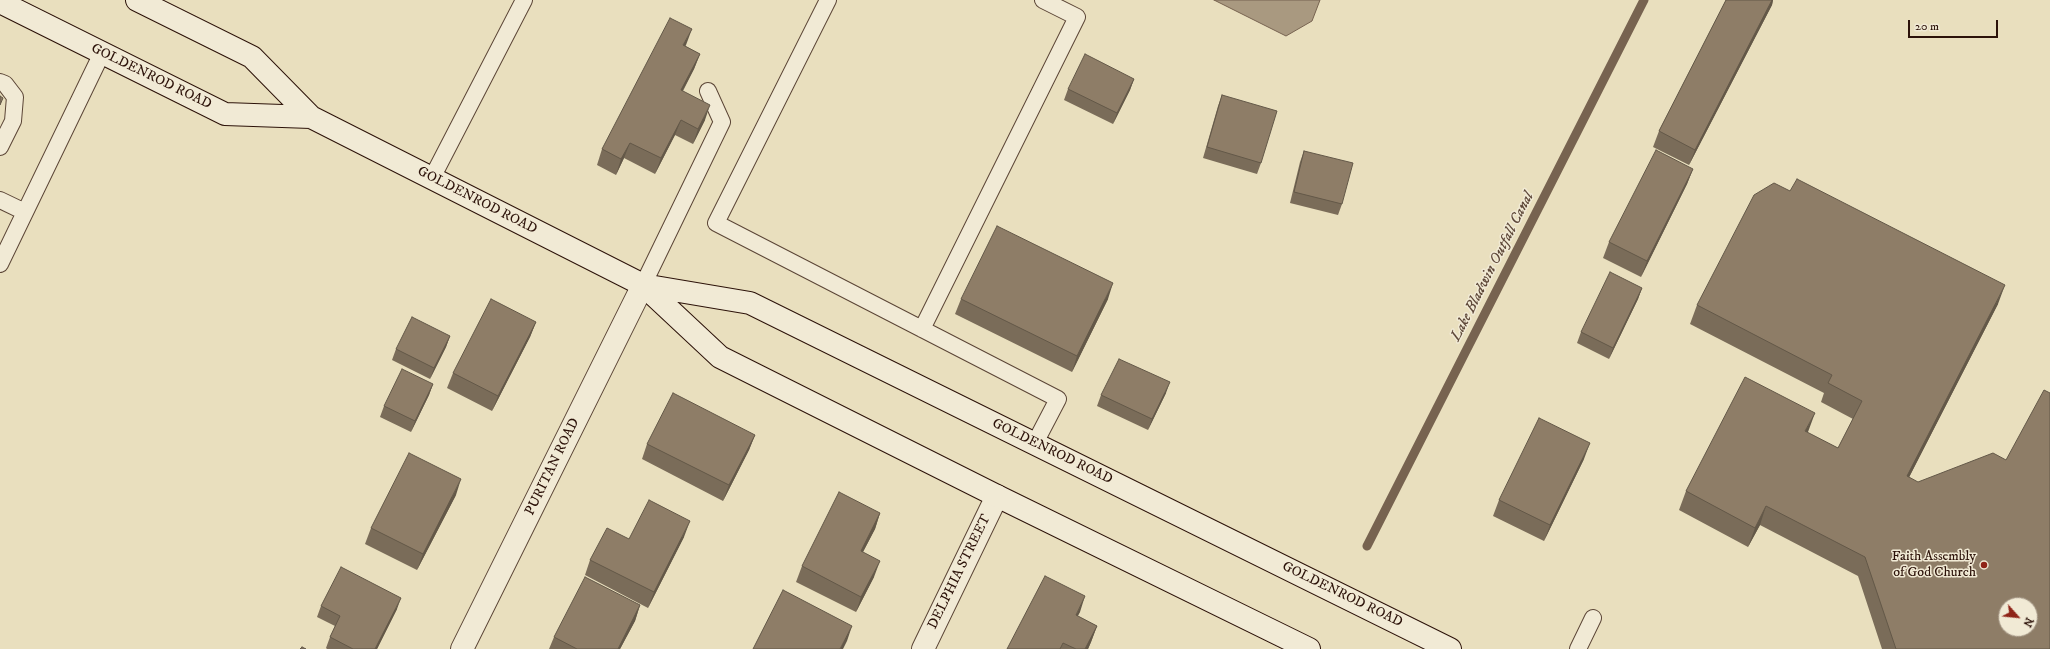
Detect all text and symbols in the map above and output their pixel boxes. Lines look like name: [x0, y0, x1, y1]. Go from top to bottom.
scale bar: [1910, 12, 2000, 38]
text: 20 m: [1915, 19, 1939, 34]
street label: GOLDENROD ROAD: [88, 41, 214, 113]
street label: GOLDENROD ROAD: [414, 164, 540, 238]
water label: Lake Bladwin Outfall Canal: [1448, 190, 1538, 344]
street label: PURITAN ROAD: [522, 416, 584, 518]
street label: GOLDENROD ROAD: [989, 416, 1115, 488]
street label: DELPHIA STREET: [925, 512, 995, 632]
place label: Faith Assembly of God Church: [1892, 549, 1976, 582]
street label: GOLDENROD ROAD: [1279, 559, 1405, 631]
marker: Faith Assembly of God Church: [1979, 560, 1989, 570]
north arrow: [1998, 597, 2038, 637]
text: N: [2020, 615, 2036, 629]

